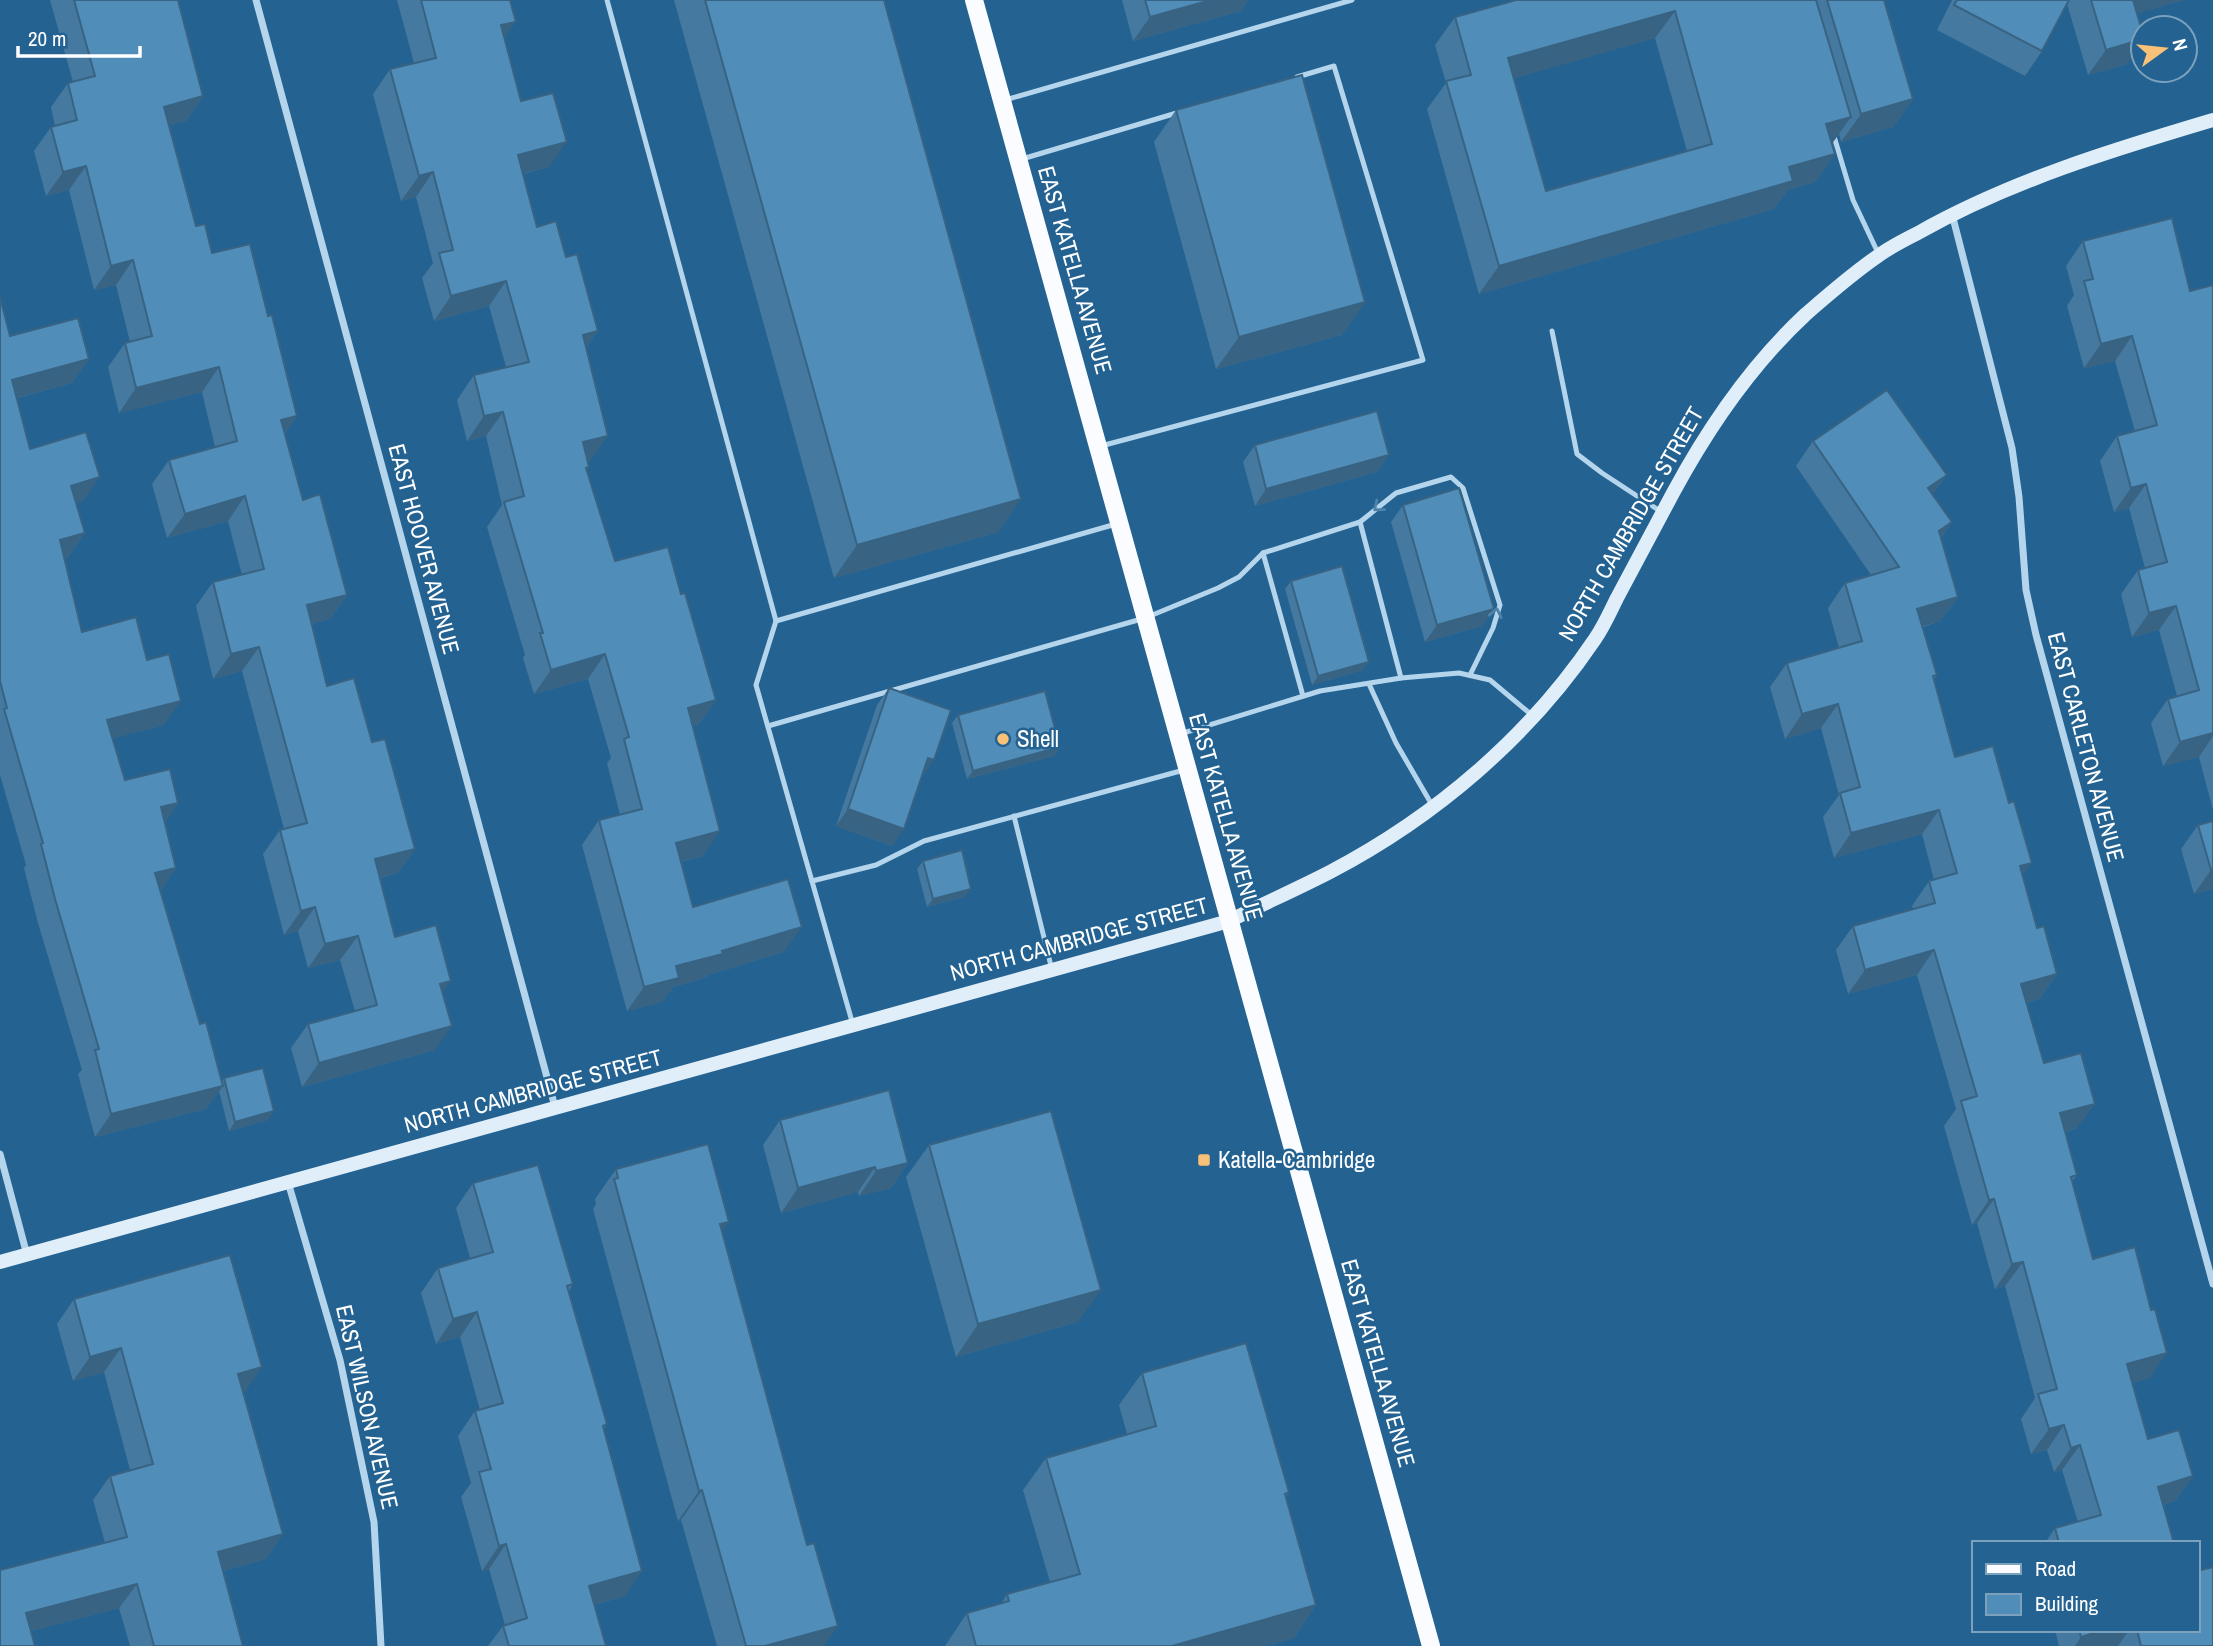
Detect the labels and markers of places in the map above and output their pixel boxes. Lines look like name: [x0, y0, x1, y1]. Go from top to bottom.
place label: Shell: [1017, 723, 1059, 754]
marker: Shell: [995, 731, 1011, 747]
place label: Katella-Cambridge: [1218, 1144, 1375, 1175]
marker: Katella-Cambridge: [1196, 1152, 1212, 1168]

